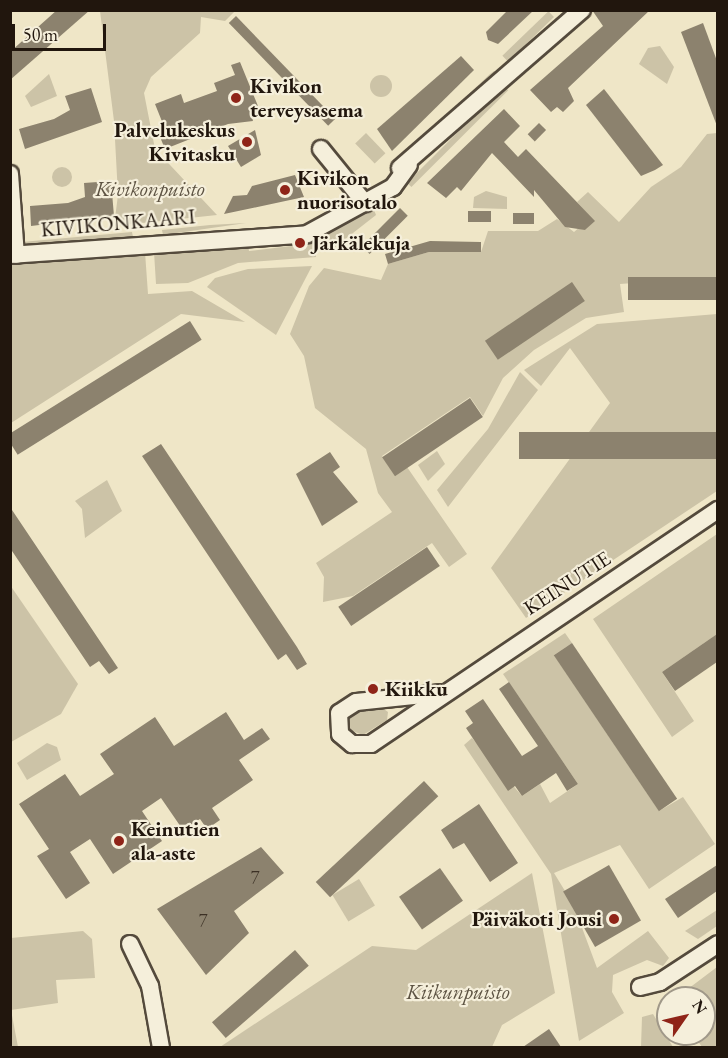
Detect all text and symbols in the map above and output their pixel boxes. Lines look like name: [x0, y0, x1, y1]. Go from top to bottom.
scale bar: [15, 12, 110, 50]
text: 50 m: [23, 23, 58, 46]
place label: Kivikon terveysasema: [250, 73, 363, 123]
marker: Kivikon terveysasema: [227, 89, 245, 107]
place label: Palvelukeskus Kivitasku: [114, 117, 235, 167]
marker: Palvelukeskus Kivitasku: [240, 135, 254, 149]
place label: Kivikon nuorisotalo: [297, 165, 397, 215]
park label: Kivikonpuisto: [95, 176, 205, 202]
marker: Kivikon nuorisotalo: [278, 183, 292, 197]
street label: KIVIKONKAARI: [40, 204, 196, 242]
place label: Järkälekuja: [312, 230, 410, 256]
marker: Järkälekuja: [293, 236, 307, 250]
street label: KEINUTIE: [519, 546, 615, 620]
place label: Kiikku: [385, 676, 448, 702]
marker: Kiikku: [366, 682, 380, 696]
place label: Keinutien ala-aste: [131, 816, 220, 866]
marker: Keinutien ala-aste: [112, 834, 126, 848]
house number: 7: [251, 867, 259, 889]
place label: Päiväkoti Jousi: [472, 906, 602, 932]
house number: 7: [199, 910, 207, 932]
marker: Päiväkoti Jousi: [607, 912, 621, 926]
park label: Kiikunpuisto: [406, 979, 510, 1005]
north arrow: [656, 986, 716, 1046]
text: N: [687, 996, 712, 1018]

